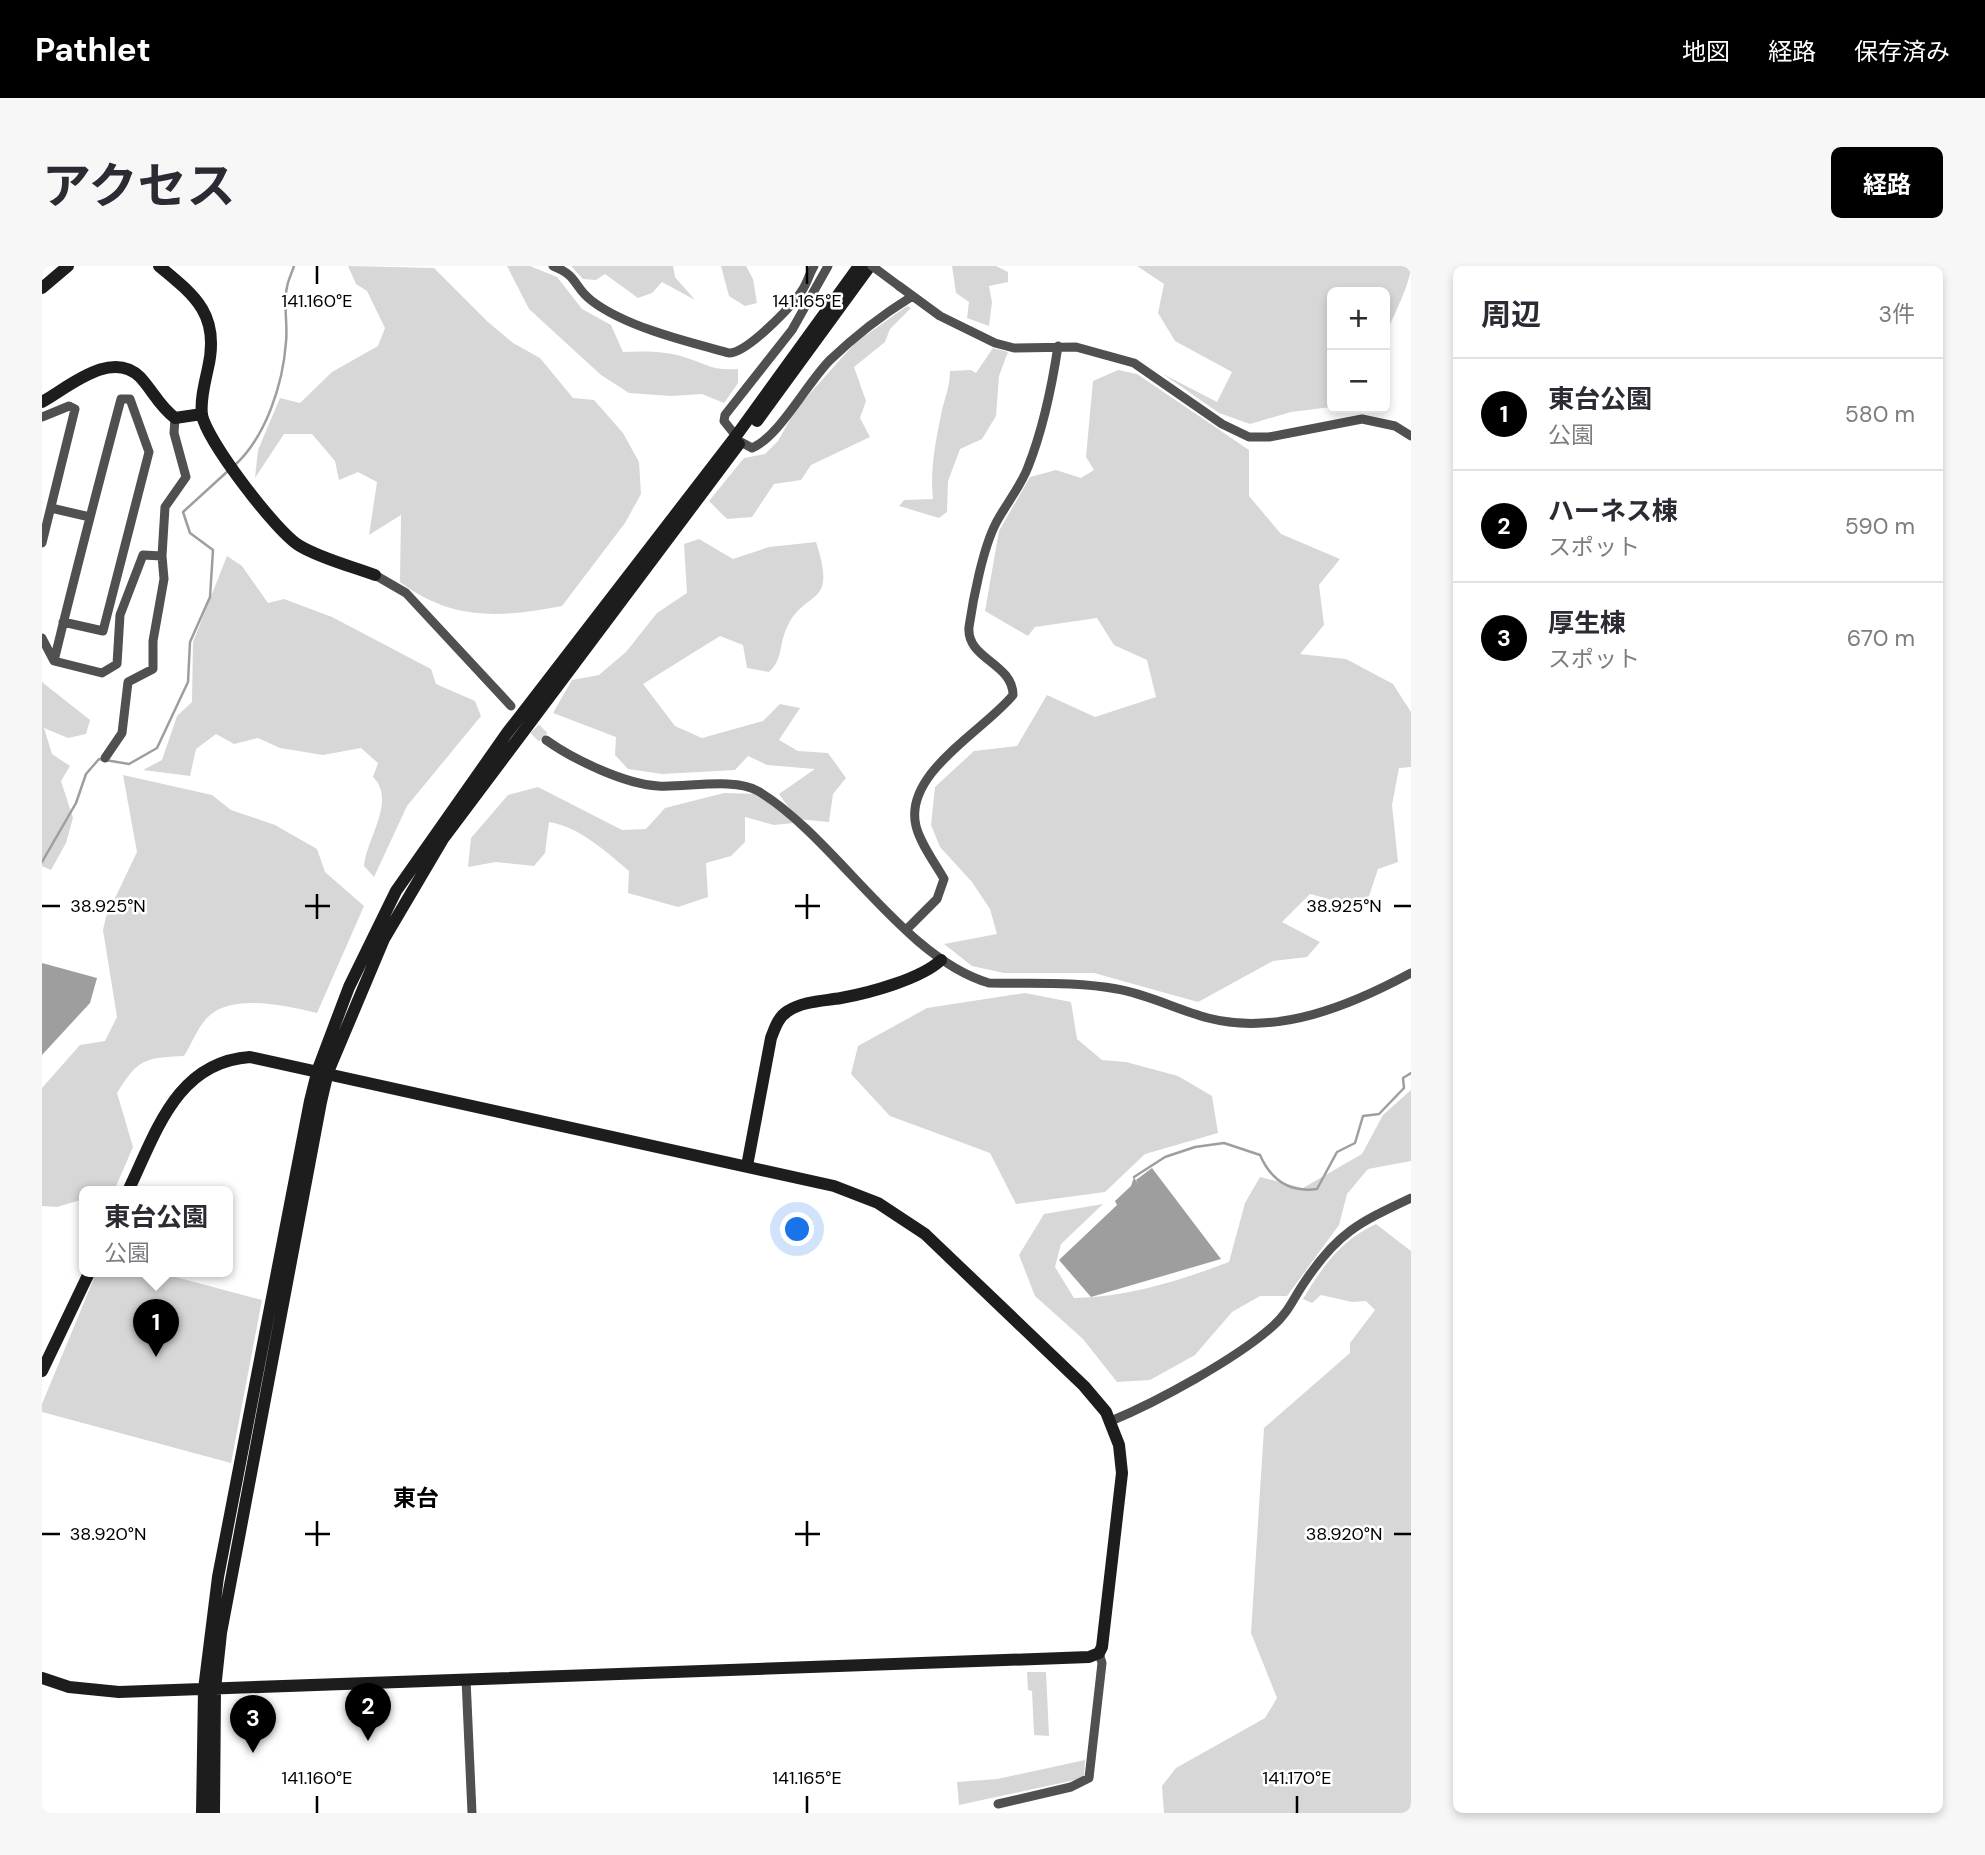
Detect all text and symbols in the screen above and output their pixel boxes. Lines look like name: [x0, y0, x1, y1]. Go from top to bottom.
text: Pathlet: [35, 28, 151, 71]
text: 地図: [1682, 36, 1730, 67]
text: 経路: [1768, 36, 1816, 67]
text: 保存済み: [1854, 36, 1950, 67]
button: 経路: [1831, 147, 1943, 218]
text: アクセス: [42, 154, 236, 218]
map controls: [1327, 287, 1390, 413]
button: +: [1327, 287, 1390, 350]
text: 141.160°E: [282, 289, 352, 313]
text: 141.165°E: [772, 289, 842, 313]
text: 周辺: [1481, 295, 1541, 334]
text: 3件: [1878, 299, 1915, 329]
button: −: [1327, 350, 1390, 413]
text: 東台公園: [1548, 382, 1652, 416]
text: 1: [1500, 399, 1508, 429]
text: 580 m: [1845, 399, 1915, 429]
text: 公園: [1548, 420, 1594, 450]
text: ハーネス棟: [1548, 494, 1678, 528]
text: 2: [1497, 511, 1511, 541]
text: 590 m: [1845, 511, 1915, 541]
text: スポット: [1548, 532, 1640, 562]
text: 厚生棟: [1548, 606, 1626, 640]
text: 3: [1497, 623, 1511, 653]
text: 670 m: [1847, 623, 1915, 653]
text: スポット: [1548, 644, 1640, 674]
text: 38.925°N: [70, 894, 146, 918]
text: 38.925°N: [1306, 894, 1382, 918]
popup: [79, 1186, 233, 1277]
text: 東台公園: [104, 1200, 208, 1234]
your location: [780, 1212, 814, 1246]
text: 公園: [104, 1238, 150, 1268]
pin: 1: [133, 1299, 179, 1357]
district label: 東台: [393, 1483, 439, 1513]
text: 38.920°N: [70, 1522, 146, 1546]
text: 38.920°N: [1306, 1522, 1382, 1546]
pin: 2: [345, 1683, 391, 1741]
pin: 3: [230, 1695, 276, 1753]
text: 141.160°E: [282, 1766, 352, 1790]
text: 141.165°E: [772, 1766, 842, 1790]
text: 141.170°E: [1263, 1766, 1331, 1790]

